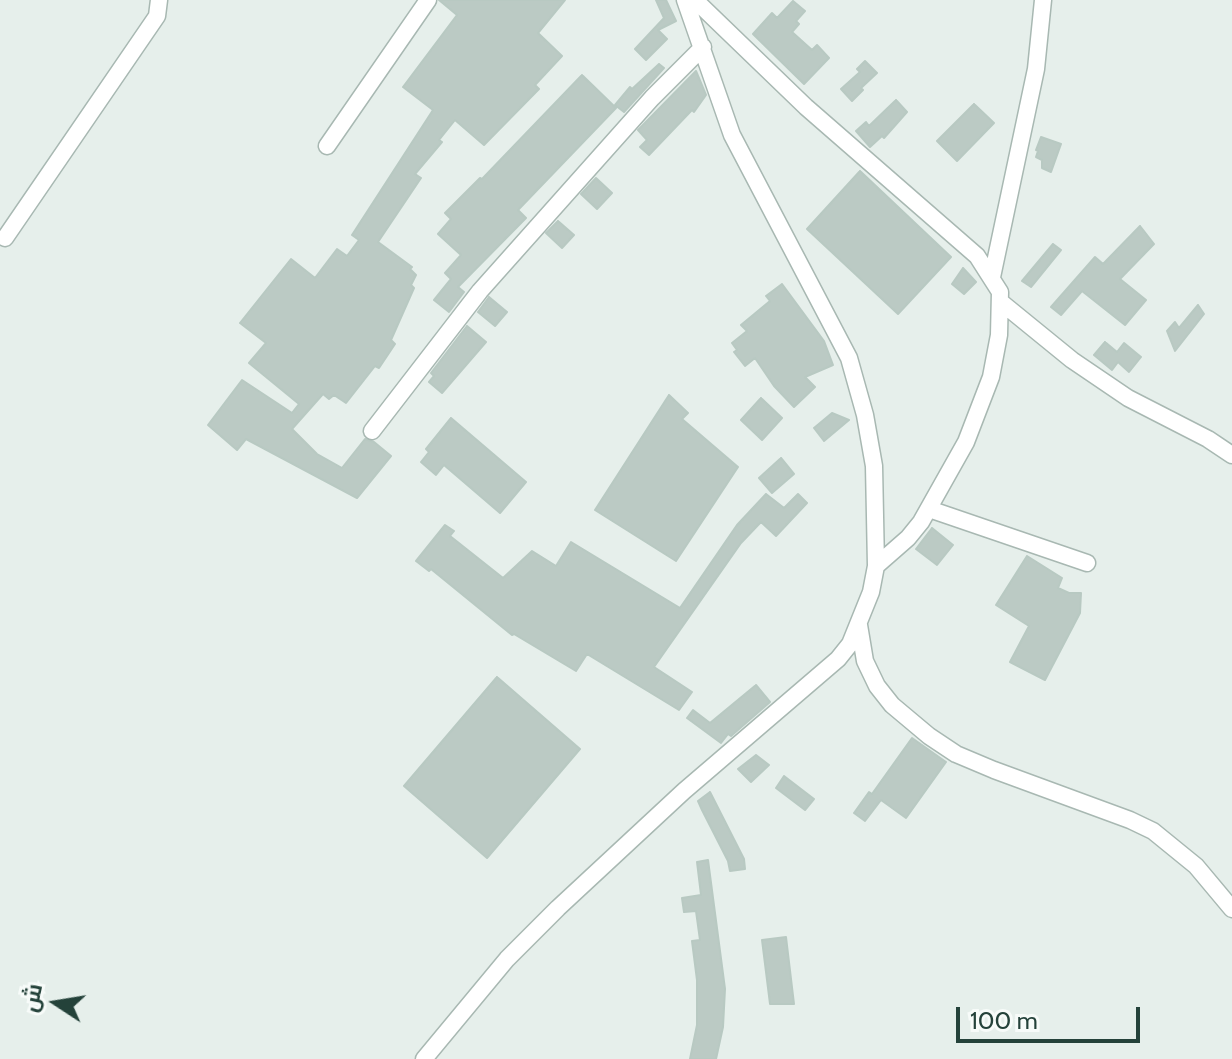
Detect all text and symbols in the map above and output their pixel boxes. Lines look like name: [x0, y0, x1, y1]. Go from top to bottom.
north arrow: [16, 963, 96, 1043]
text: ش: [16, 981, 48, 1015]
scale bar: [960, 991, 1144, 1041]
text: 100 m: [970, 1006, 1038, 1035]

